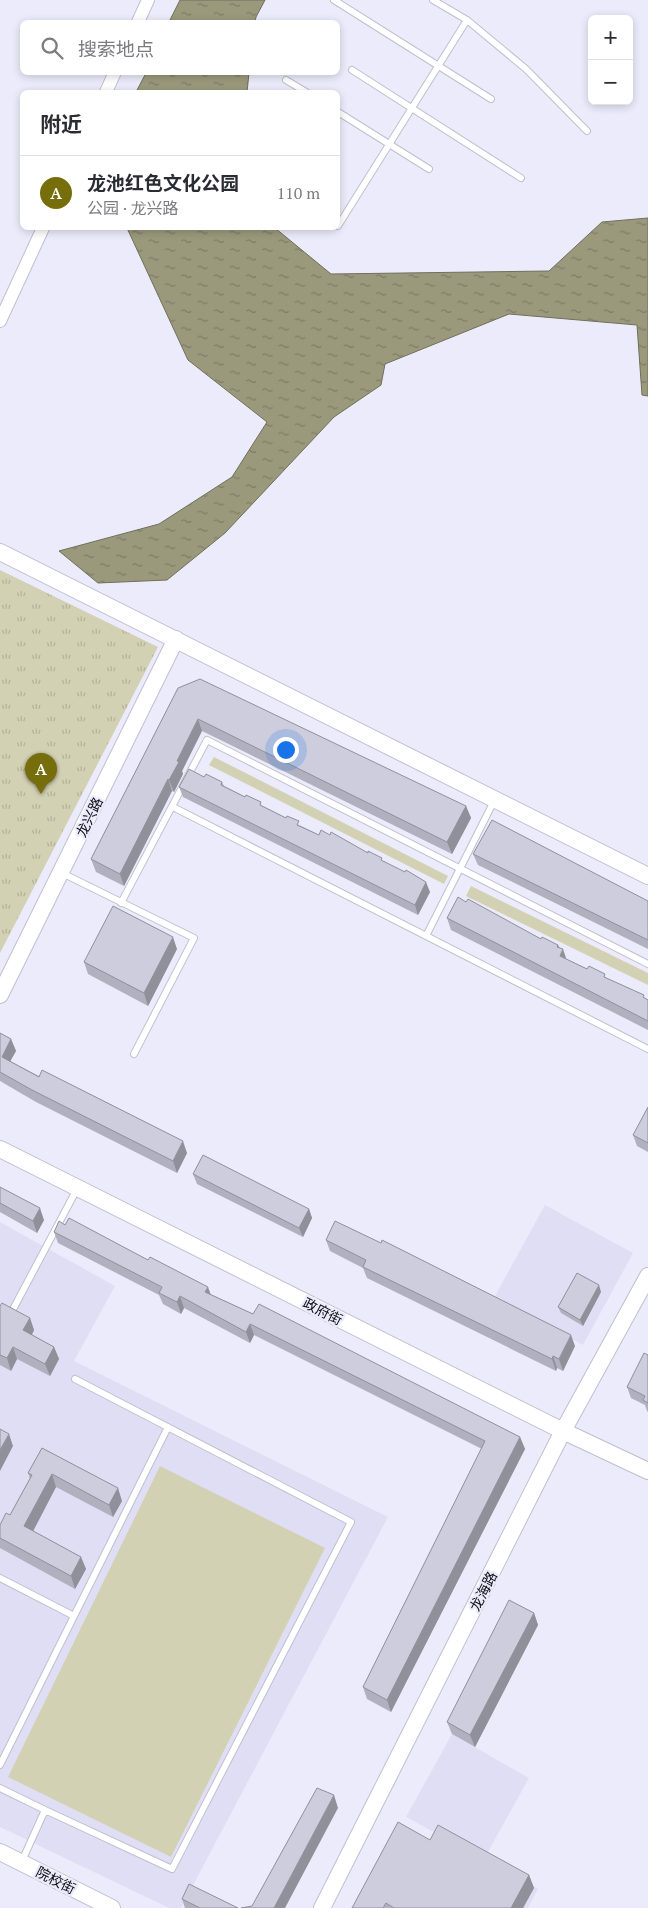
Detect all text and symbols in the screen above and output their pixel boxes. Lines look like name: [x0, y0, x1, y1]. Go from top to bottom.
map controls: [588, 15, 633, 105]
button: +: [588, 15, 633, 60]
search box: [20, 20, 340, 75]
icon: search: [38, 34, 66, 62]
text: 搜索地点: [78, 36, 154, 61]
button: −: [588, 60, 633, 105]
text: 附近: [40, 110, 82, 138]
text: 龙池红色文化公园: [87, 170, 239, 195]
text: A: [50, 182, 62, 204]
text: 110 m: [277, 182, 320, 204]
text: 公园 · 龙兴路: [87, 197, 179, 219]
your location: [273, 737, 299, 763]
pin: A: [25, 753, 57, 794]
street label: 龙兴路: [71, 794, 107, 840]
street label: 政府街: [300, 1293, 346, 1329]
street label: 龙海路: [465, 1568, 501, 1614]
street label: 院校街: [33, 1862, 79, 1898]

